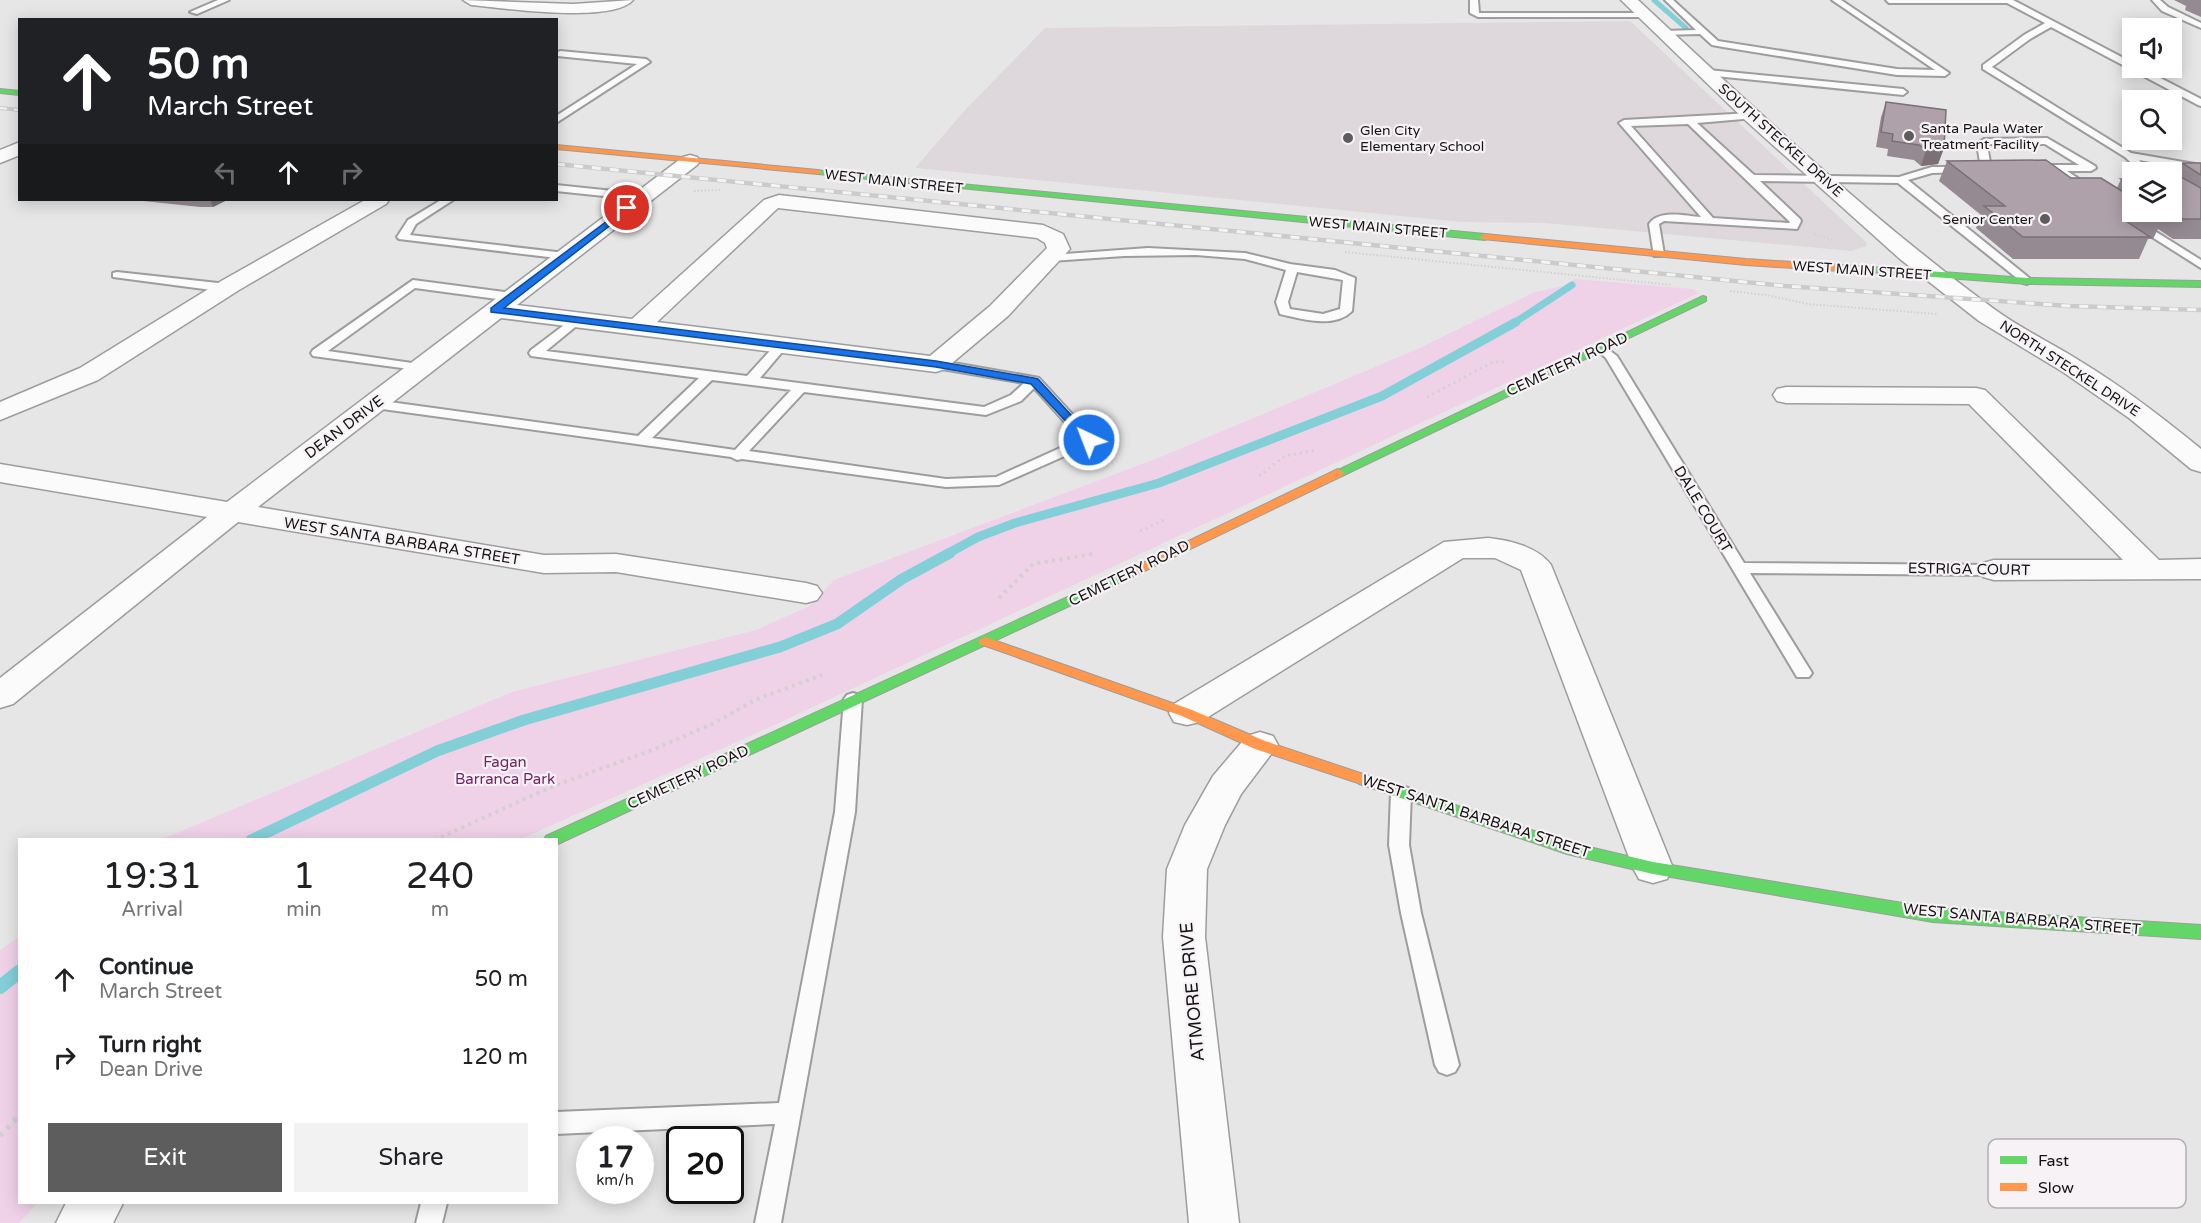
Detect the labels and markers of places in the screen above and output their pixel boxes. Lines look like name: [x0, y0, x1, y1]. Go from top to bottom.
place label: Santa Paula Water Treatment Facility: [1921, 120, 2044, 153]
place label: Glen City Elementary School: [1360, 122, 1484, 155]
marker: Santa Paula Water Treatment Facility: [1902, 129, 1916, 143]
marker: Glen City Elementary School: [1341, 131, 1355, 145]
pin: [601, 182, 652, 233]
place label: Senior Center: [1943, 211, 2034, 228]
marker: Senior Center: [2038, 212, 2052, 226]

